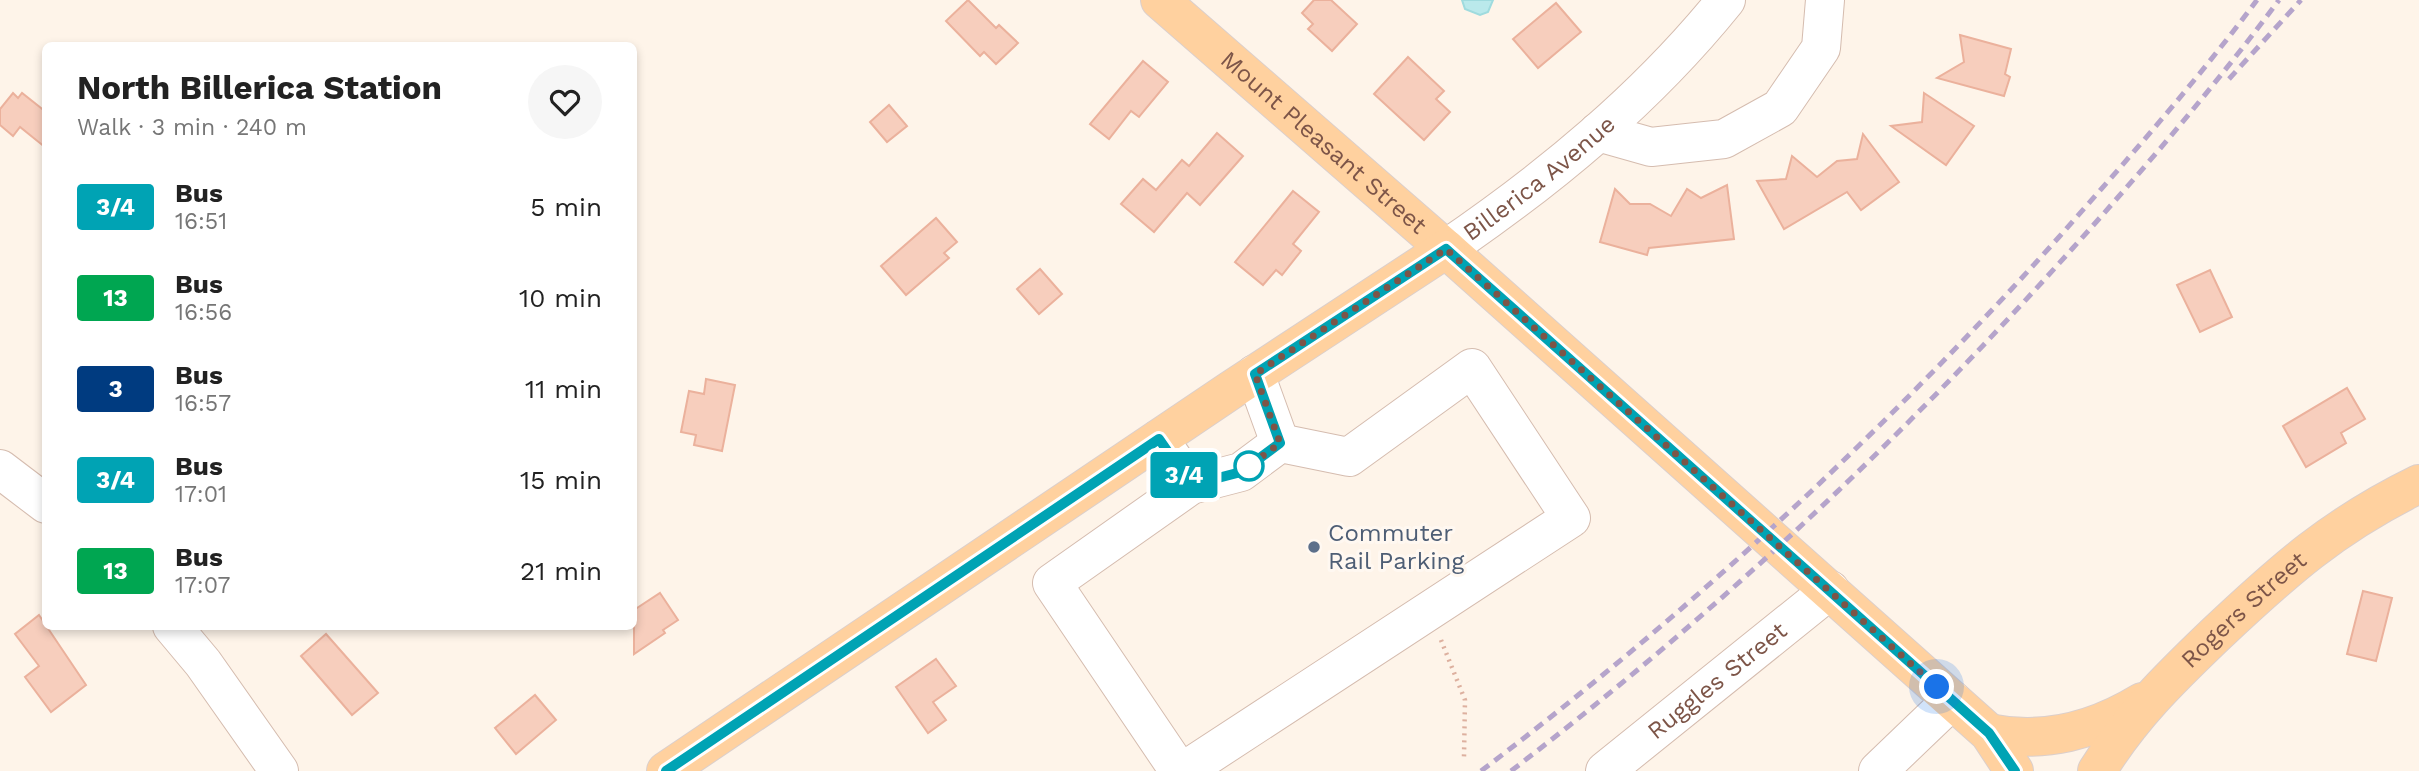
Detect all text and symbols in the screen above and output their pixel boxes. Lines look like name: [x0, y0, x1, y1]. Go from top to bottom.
street label: Mount Pleasant Street: [1215, 45, 1432, 240]
button: heart: [528, 65, 602, 139]
text: North Billerica Station: [77, 68, 442, 107]
street label: Billerica Avenue: [1458, 110, 1621, 247]
text: Walk · 3 min · 240 m: [77, 114, 307, 141]
text: Bus: [175, 178, 223, 208]
text: 5 min: [530, 192, 602, 222]
text: 3/4: [96, 193, 135, 221]
text: 16:51: [175, 208, 227, 235]
text: Bus: [175, 269, 223, 299]
text: 10 min: [519, 283, 602, 313]
text: 13: [103, 284, 128, 312]
text: 16:56: [175, 299, 232, 326]
text: Bus: [175, 360, 223, 390]
text: 11 min: [525, 374, 602, 404]
text: 3: [108, 375, 123, 403]
text: 16:57: [175, 390, 231, 417]
text: Bus: [175, 451, 223, 481]
unlabelled marker: [1234, 451, 1264, 481]
line badge: 3/4: [1144, 452, 1224, 498]
text: 3/4: [1164, 461, 1204, 489]
text: 15 min: [520, 465, 602, 495]
text: 3/4: [96, 466, 135, 494]
text: 17:01: [175, 481, 227, 508]
place label: Commuter Rail Parking: [1328, 519, 1464, 575]
marker: Commuter Rail Parking: [1306, 539, 1322, 555]
text: Bus: [175, 542, 223, 572]
street label: Rogers Street: [2175, 546, 2312, 674]
text: 21 min: [520, 556, 602, 586]
text: 13: [103, 557, 128, 585]
text: 17:07: [175, 572, 230, 599]
street label: Ruggles Street: [1642, 616, 1792, 745]
your location: [1919, 669, 1954, 704]

